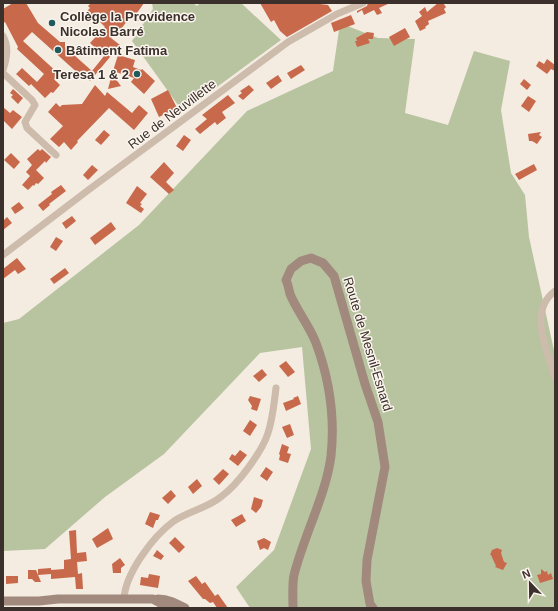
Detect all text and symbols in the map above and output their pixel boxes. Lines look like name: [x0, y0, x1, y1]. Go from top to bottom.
place label: Collège la Providence Nicolas Barré: [60, 9, 195, 39]
marker: Collège la Providence Nicolas Barré: [47, 18, 57, 28]
place label: Bâtiment Fatima: [66, 43, 168, 58]
marker: Bâtiment Fatima: [53, 45, 63, 55]
place label: Teresa 1 & 2: [53, 67, 129, 82]
marker: Teresa 1 & 2: [132, 69, 142, 79]
street label: Rue de Neuvillette: [125, 76, 219, 152]
street label: Route de Mesnil-Esnard: [340, 275, 396, 413]
north arrow: [510, 563, 550, 603]
text: N: [520, 567, 532, 581]

